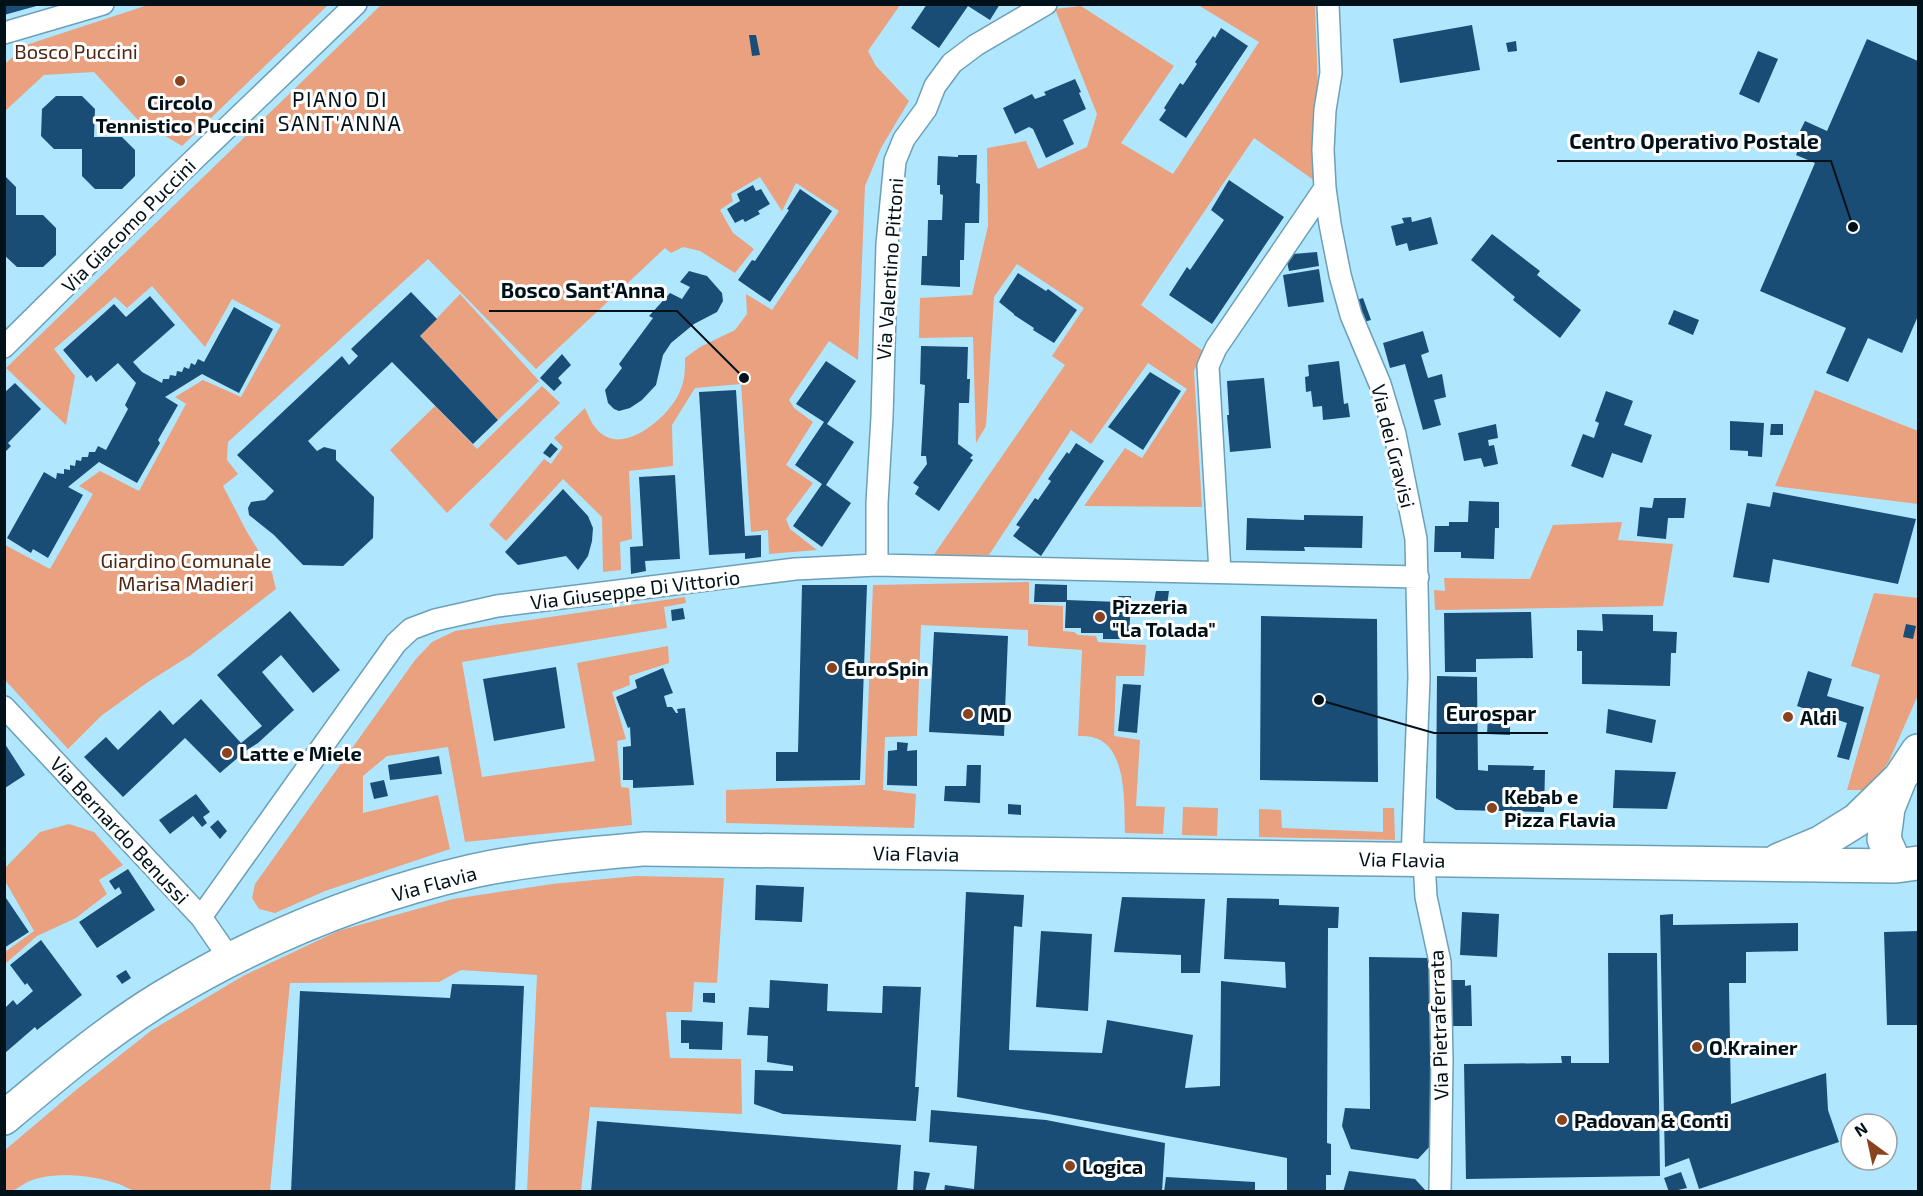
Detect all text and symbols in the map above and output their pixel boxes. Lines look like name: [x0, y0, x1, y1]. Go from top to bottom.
park label: Bosco Puccini: [14, 39, 138, 63]
marker: Circolo Tennistico Puccini: [173, 74, 187, 88]
district label: PIANO DI SANT'ANNA: [278, 86, 402, 135]
place label: Circolo Tennistico Puccini: [96, 90, 264, 137]
callout: Centro Operativo Postale: [1557, 122, 1831, 161]
text: Centro Operativo Postale: [1569, 128, 1819, 153]
street label: Via Giacomo Puccini: [56, 153, 200, 297]
street label: Via Valentino Pittoni: [871, 177, 907, 361]
callout: Bosco Sant'Anna: [489, 272, 677, 311]
text: Bosco Sant'Anna: [501, 277, 665, 302]
street label: Via dei Gravisi: [1367, 382, 1421, 510]
park label: Giardino Comunale Marisa Madieri: [100, 548, 272, 595]
street label: Via Giuseppe Di Vittorio: [529, 564, 741, 614]
place label: Pizzeria "La Tolada": [1112, 594, 1216, 641]
marker: Pizzeria "La Tolada": [1093, 610, 1107, 624]
place label: EuroSpin: [844, 656, 929, 680]
marker: EuroSpin: [825, 661, 839, 675]
callout: Eurospar: [1434, 694, 1548, 733]
text: Eurospar: [1446, 700, 1536, 725]
place label: MD: [980, 702, 1012, 726]
place label: Aldi: [1800, 705, 1837, 729]
marker: MD: [961, 707, 975, 721]
marker: Aldi: [1781, 710, 1795, 724]
place label: Latte e Miele: [239, 741, 362, 765]
marker: Latte e Miele: [220, 746, 234, 760]
street label: Via Bernardo Benussi: [45, 751, 195, 909]
place label: Kebab e Pizza Flavia: [1504, 784, 1616, 831]
marker: Kebab e Pizza Flavia: [1485, 801, 1499, 815]
street label: Via Flavia: [872, 840, 960, 866]
street label: Via Flavia: [1358, 846, 1446, 872]
street label: Via Flavia: [389, 860, 479, 906]
street label: Via Pietraferrata: [1423, 949, 1453, 1101]
place label: O.Krainer: [1709, 1035, 1798, 1059]
marker: O.Krainer: [1690, 1040, 1704, 1054]
place label: Padovan & Conti: [1574, 1108, 1729, 1132]
north arrow: [1839, 1112, 1899, 1172]
marker: Padovan & Conti: [1555, 1113, 1569, 1127]
text: N: [1851, 1118, 1871, 1140]
place label: Logica: [1082, 1154, 1143, 1178]
marker: Logica: [1063, 1159, 1077, 1173]

